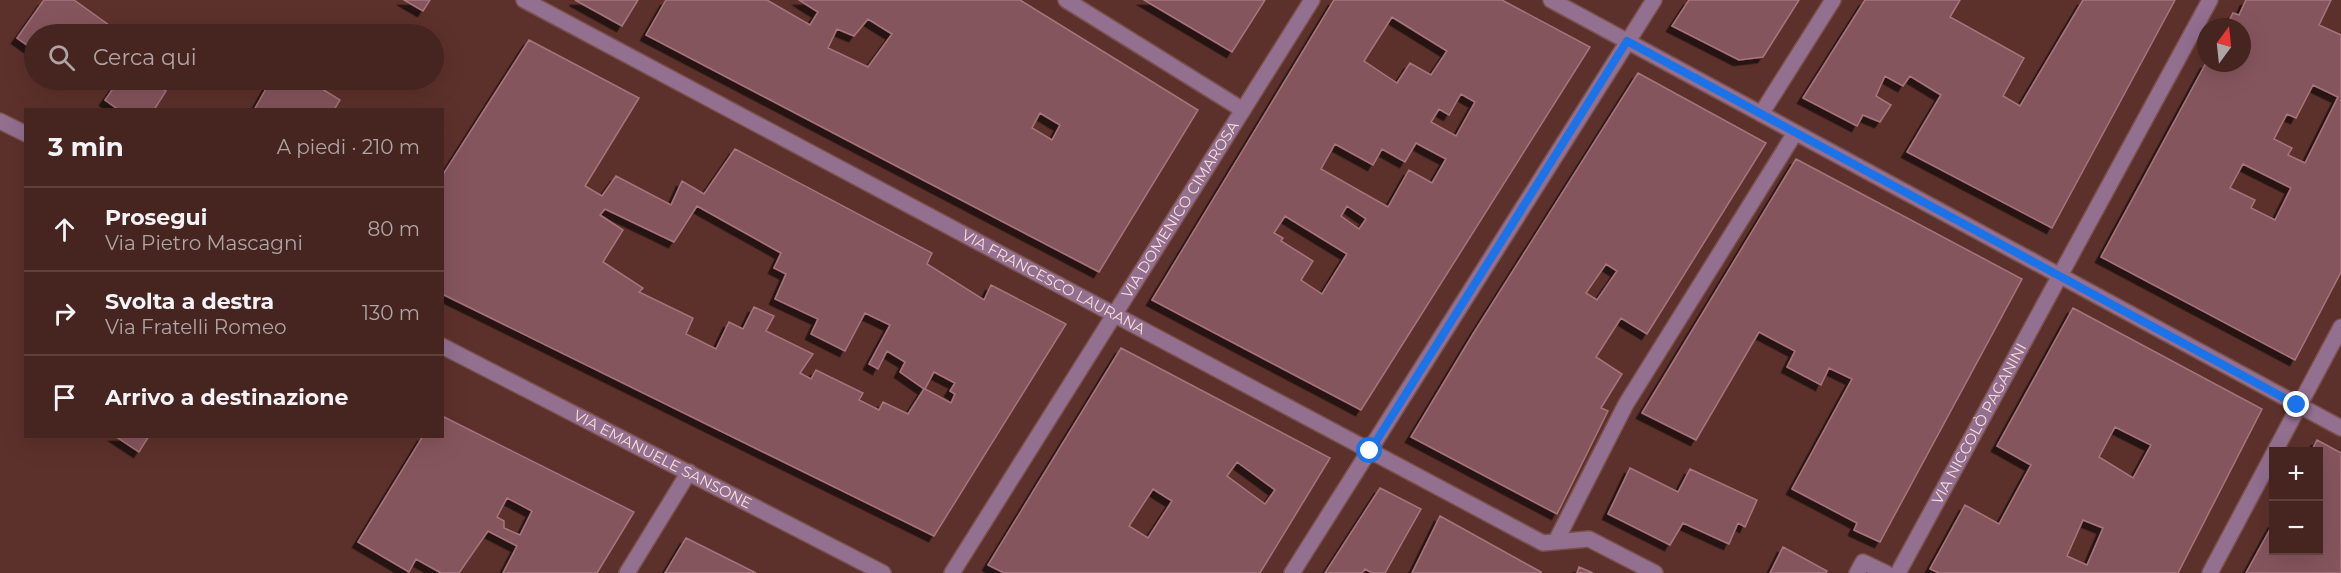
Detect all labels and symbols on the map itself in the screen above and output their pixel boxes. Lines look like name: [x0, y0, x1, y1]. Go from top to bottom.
north arrow: [2197, 18, 2251, 72]
street label: VIA DOMENICO CIMAROSA: [1117, 117, 1243, 302]
street label: VIA FRANCESCO LAURANA: [959, 225, 1149, 338]
street label: VIA NICCOLÒ PAGANINI: [1927, 340, 2030, 507]
route end: [2283, 391, 2309, 417]
street label: VIA EMANUELE SANSONE: [570, 405, 755, 513]
route start: [1356, 437, 1382, 463]

